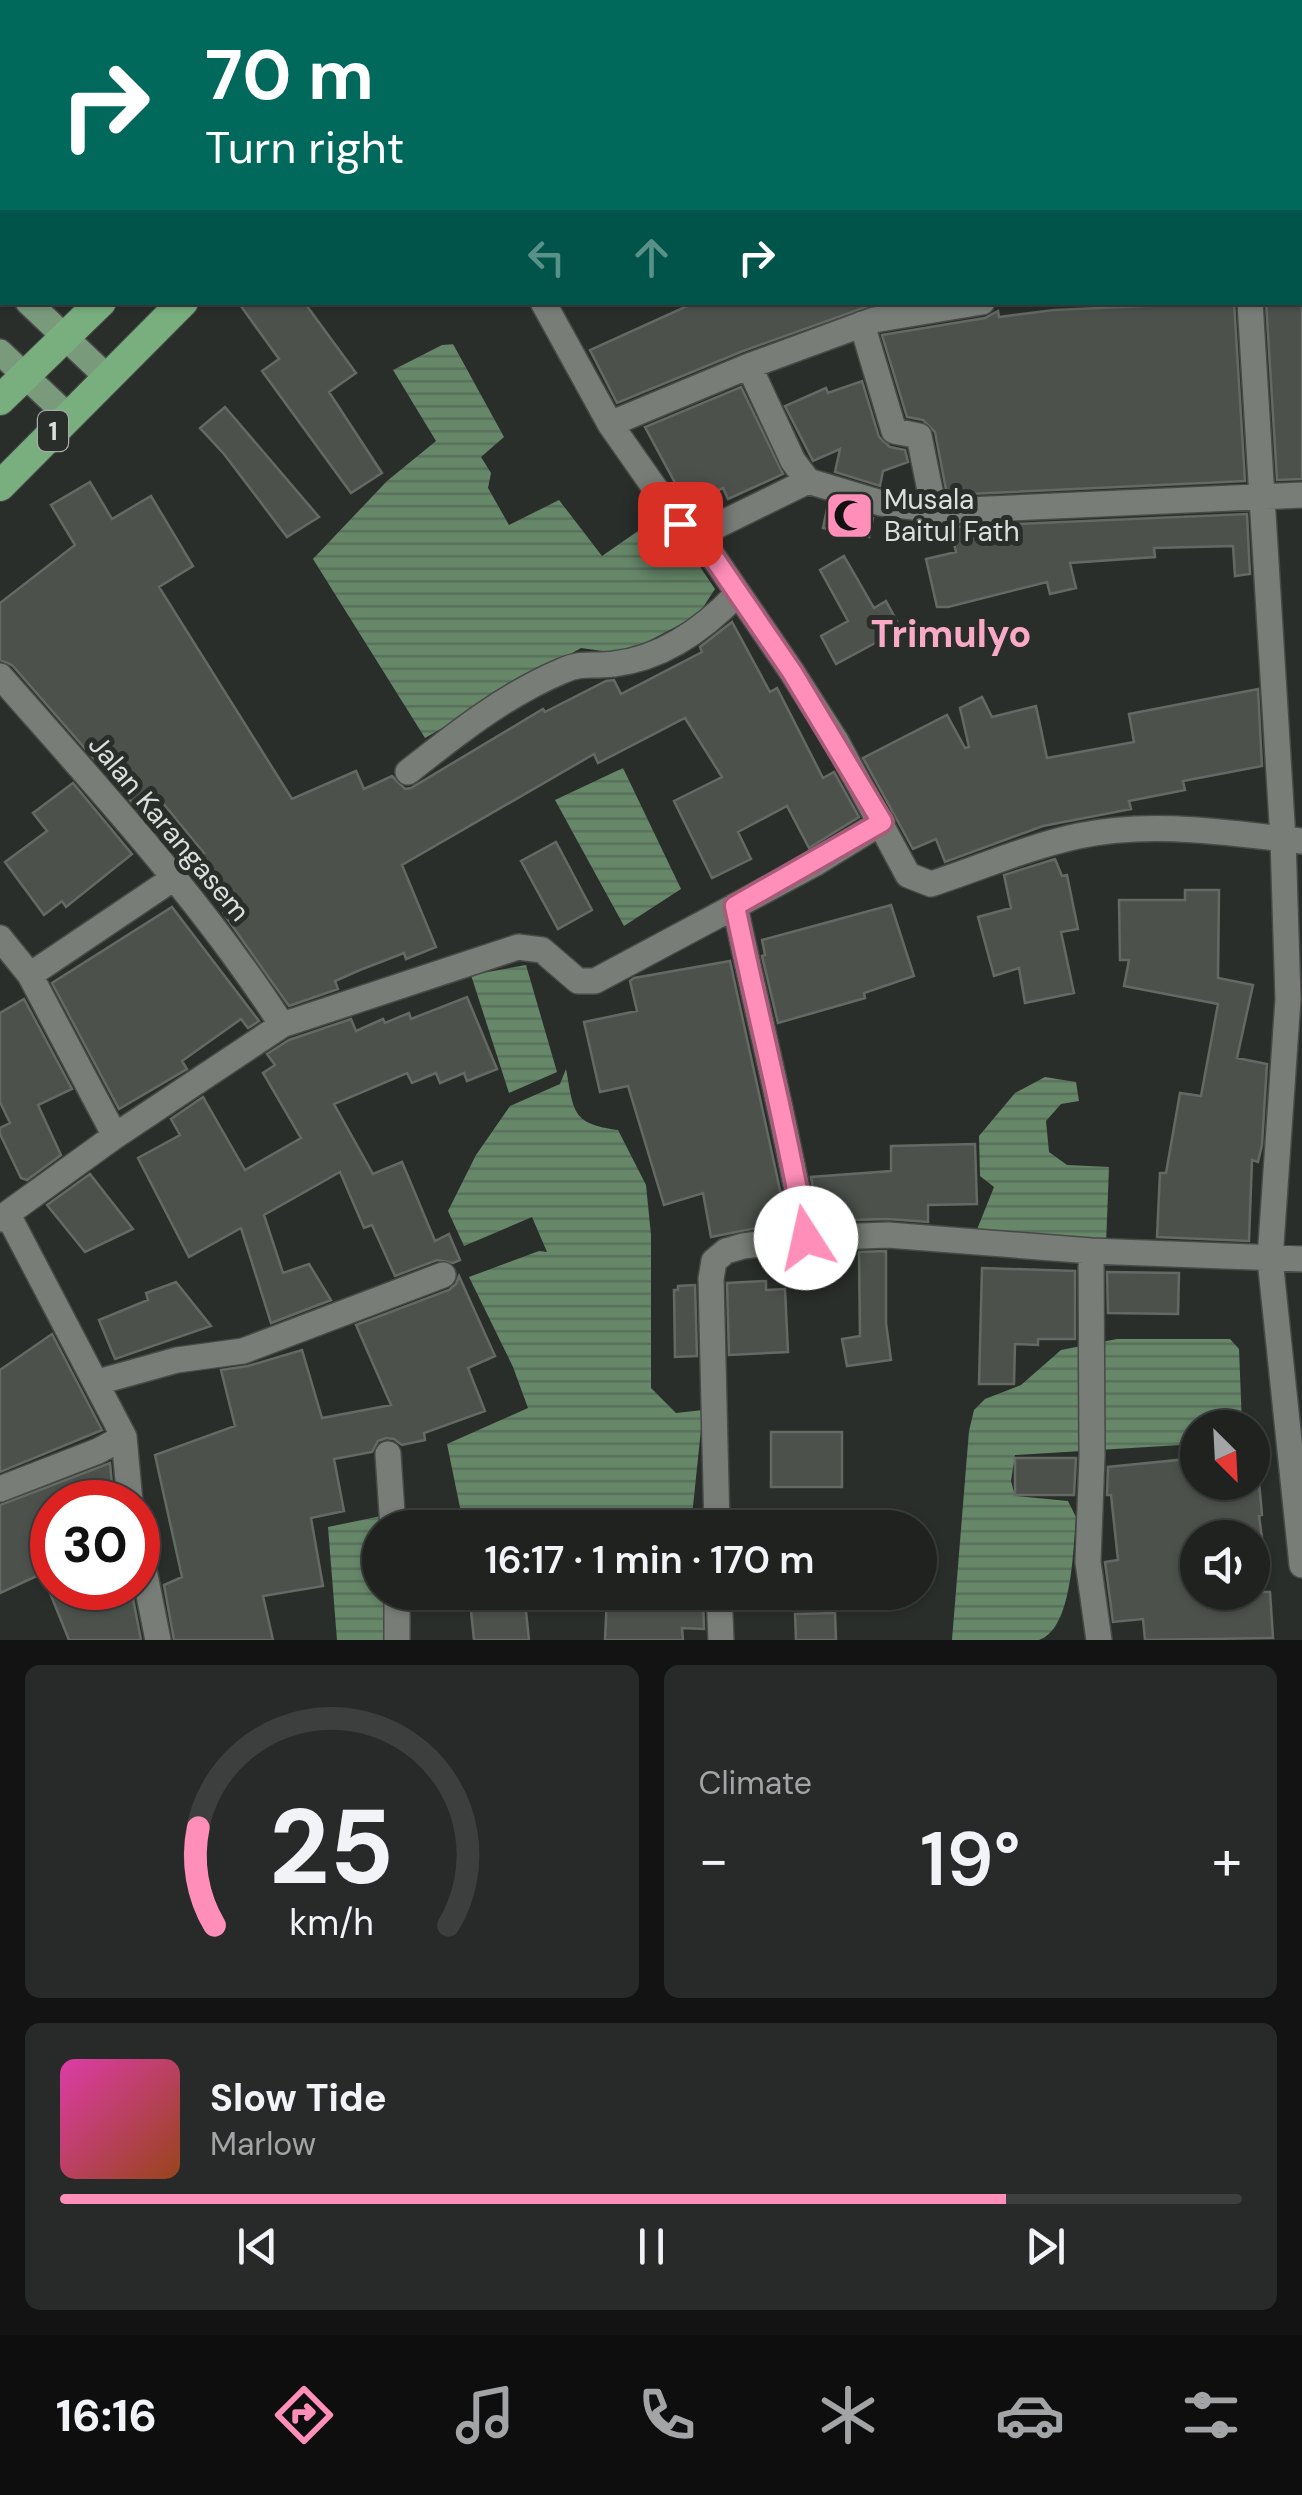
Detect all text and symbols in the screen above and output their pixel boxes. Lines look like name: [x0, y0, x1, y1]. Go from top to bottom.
text: 70 m: [205, 30, 374, 121]
icon: right: [40, 40, 170, 170]
text: Turn right: [205, 118, 404, 177]
icon: left: [519, 230, 574, 285]
icon: ahead: [624, 230, 679, 285]
icon: right: [729, 230, 784, 285]
road number: 1: [38, 411, 68, 451]
place label: Musala Baitul Fath: [884, 481, 1020, 550]
pin: [638, 482, 723, 567]
mosque icon: Musala Baitul Fath: [823, 489, 875, 541]
icon: arrive: [653, 497, 708, 552]
district label: Trimulyo: [871, 609, 1031, 659]
street label: Jalan Karangasem: [80, 727, 258, 929]
position arrow: [754, 1186, 858, 1290]
north arrow: [1180, 1410, 1270, 1500]
map controls: [1180, 1410, 1270, 1610]
speed limit sign: 30: [30, 1480, 160, 1610]
button: sound: [1180, 1520, 1270, 1610]
text: 16:17 · 1 min · 170 m: [485, 1535, 814, 1585]
text: Climate: [699, 1762, 812, 1804]
text: 25: [269, 1780, 394, 1915]
text: 19°: [920, 1811, 1020, 1908]
text: −: [699, 1824, 729, 1896]
text: +: [1212, 1824, 1242, 1896]
text: km/h: [290, 1900, 374, 1946]
text: Slow Tide: [210, 2073, 387, 2123]
text: Marlow: [210, 2123, 316, 2165]
icon: previous: [230, 2219, 285, 2274]
icon: pause: [624, 2219, 679, 2274]
icon: next: [1018, 2219, 1073, 2274]
icon: directions: [269, 2380, 339, 2450]
icon: music: [450, 2380, 520, 2450]
icon: phone: [632, 2380, 702, 2450]
icon: climate: [813, 2380, 883, 2450]
icon: car: [995, 2380, 1065, 2450]
icon: filters: [1176, 2380, 1246, 2450]
text: 16:16: [56, 2386, 157, 2445]

